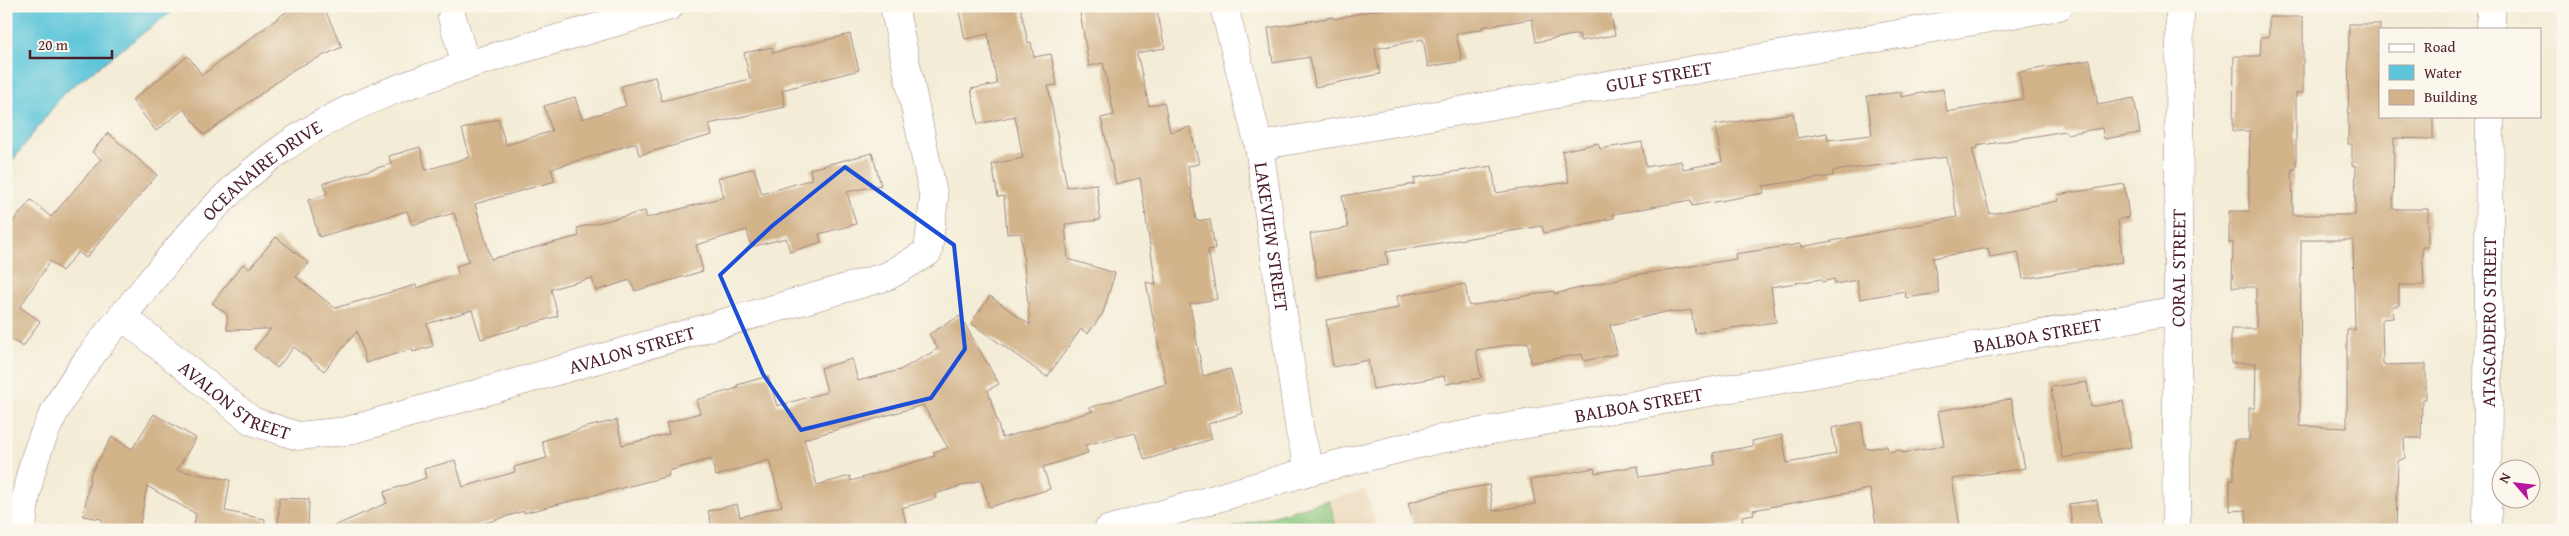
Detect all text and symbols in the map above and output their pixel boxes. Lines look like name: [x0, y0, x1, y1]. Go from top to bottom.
scale bar: [30, 28, 112, 60]
legend: [2379, 28, 2542, 118]
text: 20 m: [38, 34, 69, 55]
text: Road: [2424, 36, 2455, 57]
street label: GULF STREET: [1604, 53, 1714, 99]
text: Water: [2424, 62, 2462, 83]
text: Building: [2424, 86, 2478, 107]
street label: OCEANAIRE DRIVE: [195, 112, 327, 227]
street label: LAKEVIEW STREET: [1247, 160, 1297, 314]
street label: CORAL STREET: [2164, 208, 2192, 327]
street label: ATASCADERO STREET: [2474, 236, 2503, 408]
street label: BALBOA STREET: [1971, 310, 2104, 360]
street label: AVALON STREET: [565, 318, 699, 381]
street label: AVALON STREET: [173, 353, 295, 447]
street label: BALBOA STREET: [1572, 379, 1705, 429]
north arrow: [2492, 458, 2542, 508]
text: N: [2493, 469, 2516, 487]

